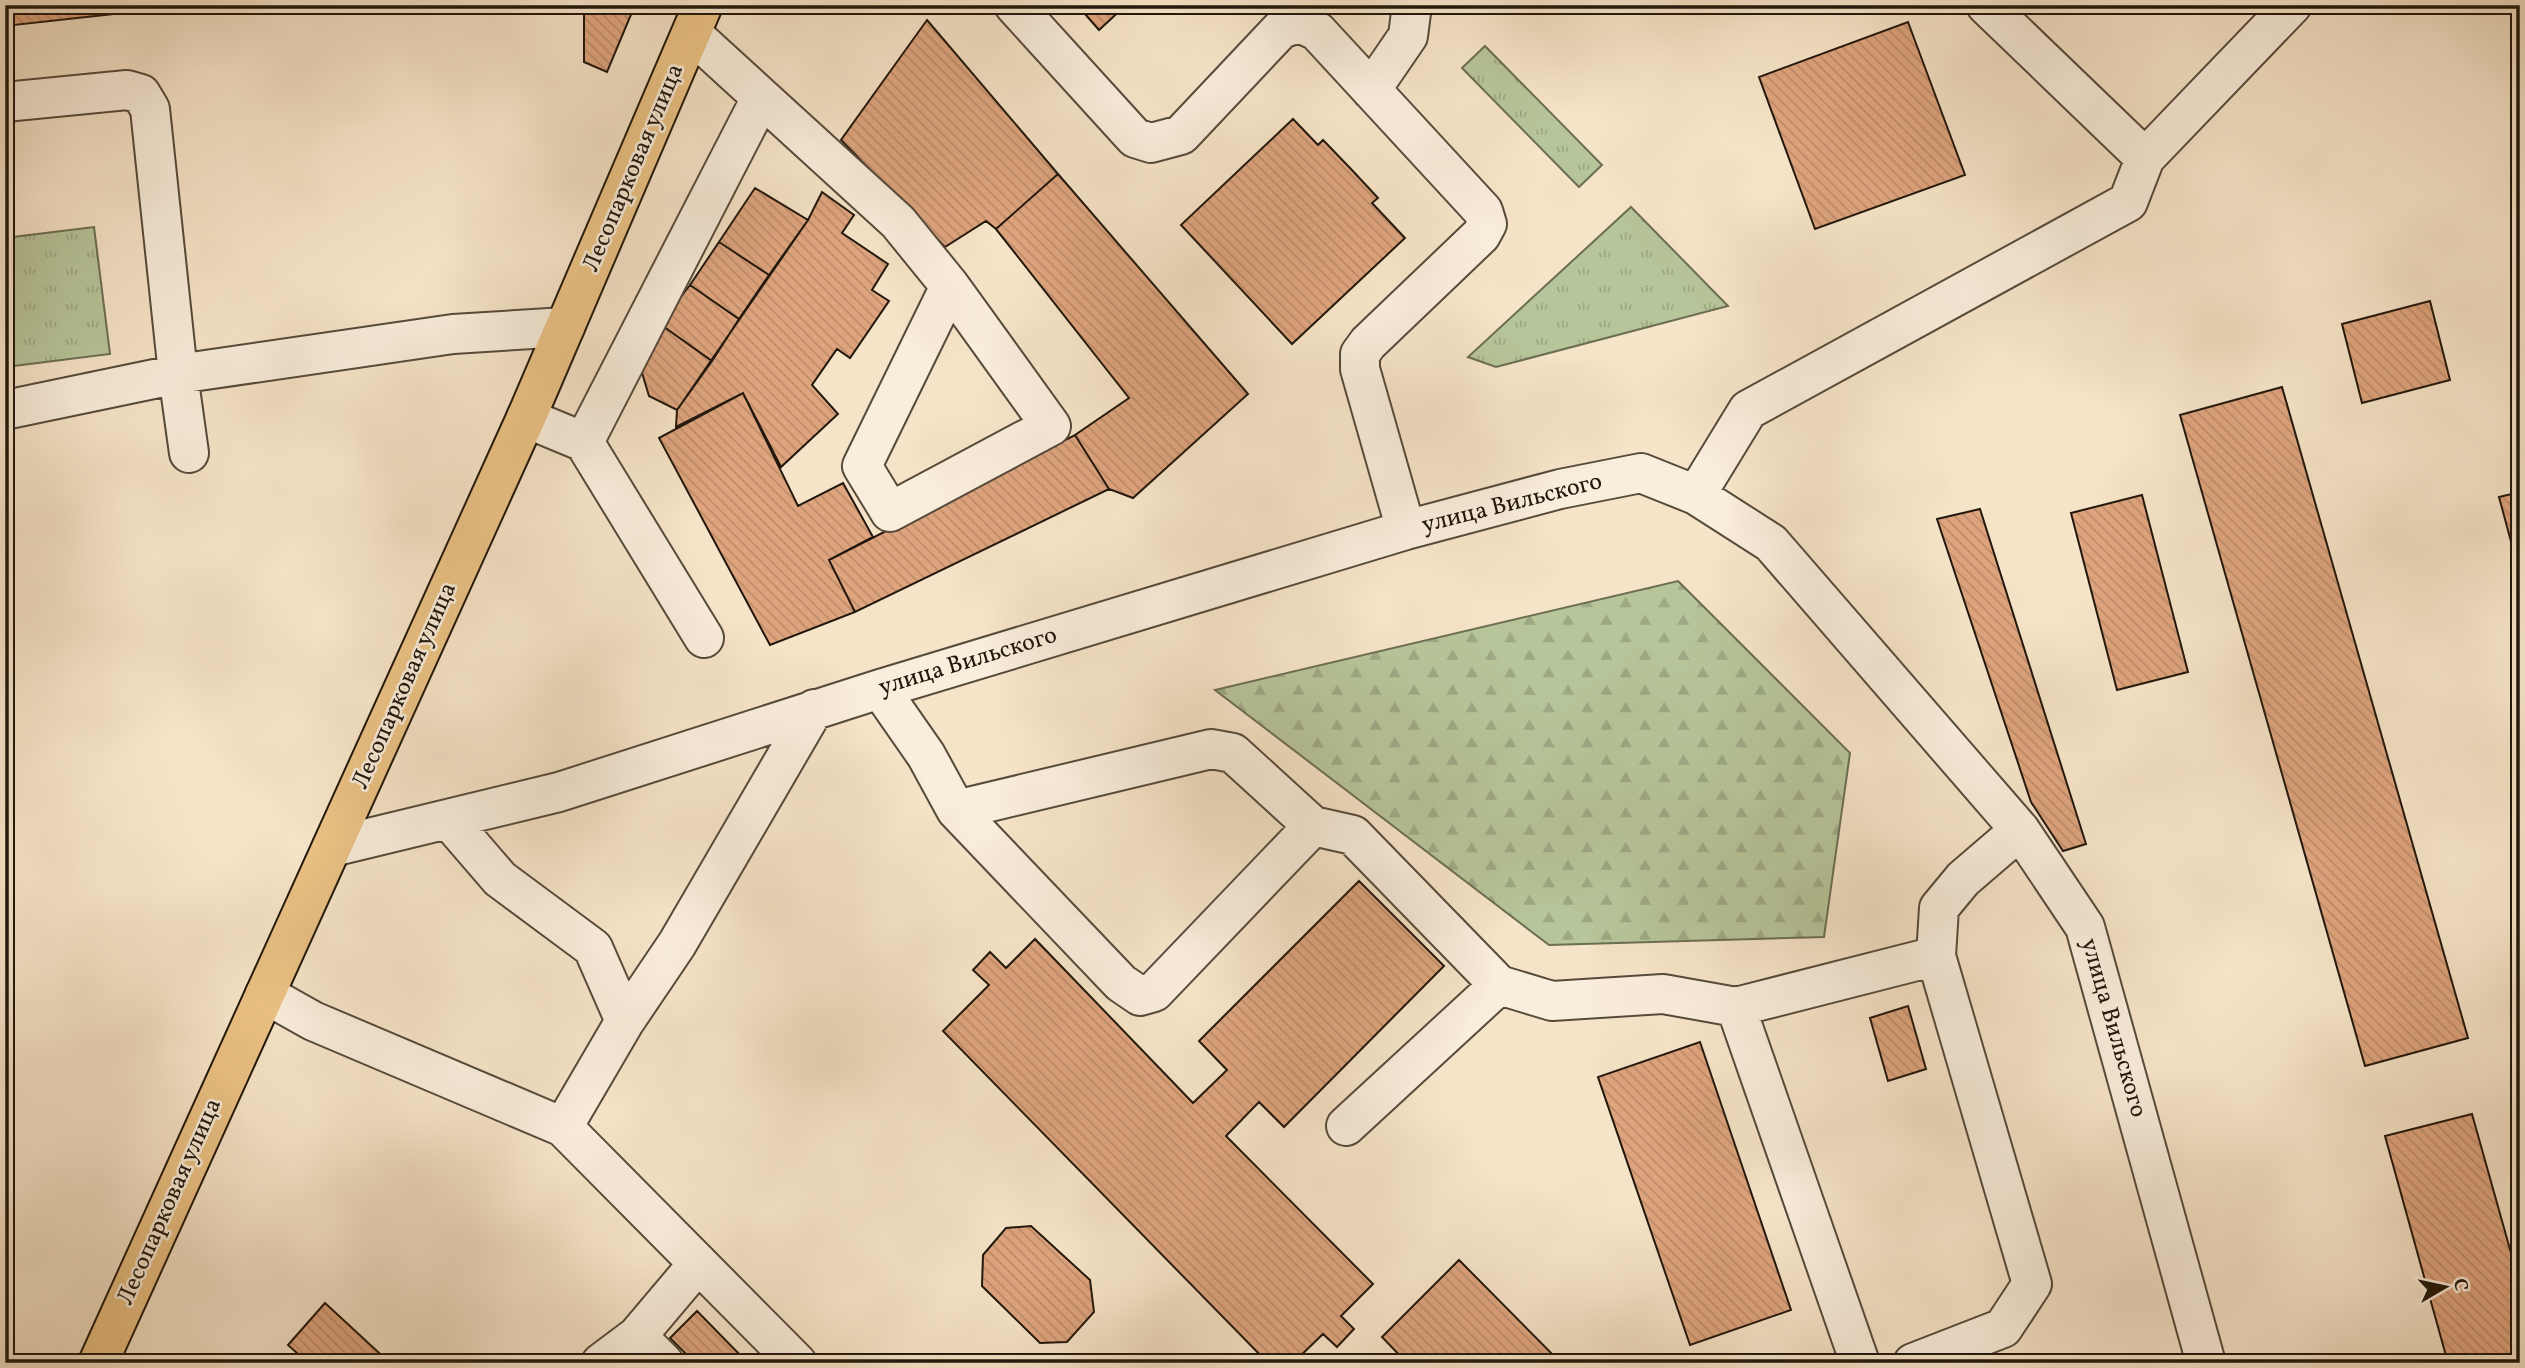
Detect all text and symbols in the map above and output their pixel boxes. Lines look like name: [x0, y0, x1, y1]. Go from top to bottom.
street label: Лесопарковая улица: [575, 59, 693, 277]
street label: улица Вильского: [1418, 465, 1606, 543]
street label: Лесопарковая улица: [344, 577, 466, 795]
street label: улица Вильского: [875, 619, 1061, 705]
street label: улица Вильского: [2071, 934, 2155, 1122]
street label: Лесопарковая улица: [109, 1093, 231, 1311]
north arrow: [2410, 1252, 2480, 1322]
text: С: [2446, 1277, 2474, 1293]

